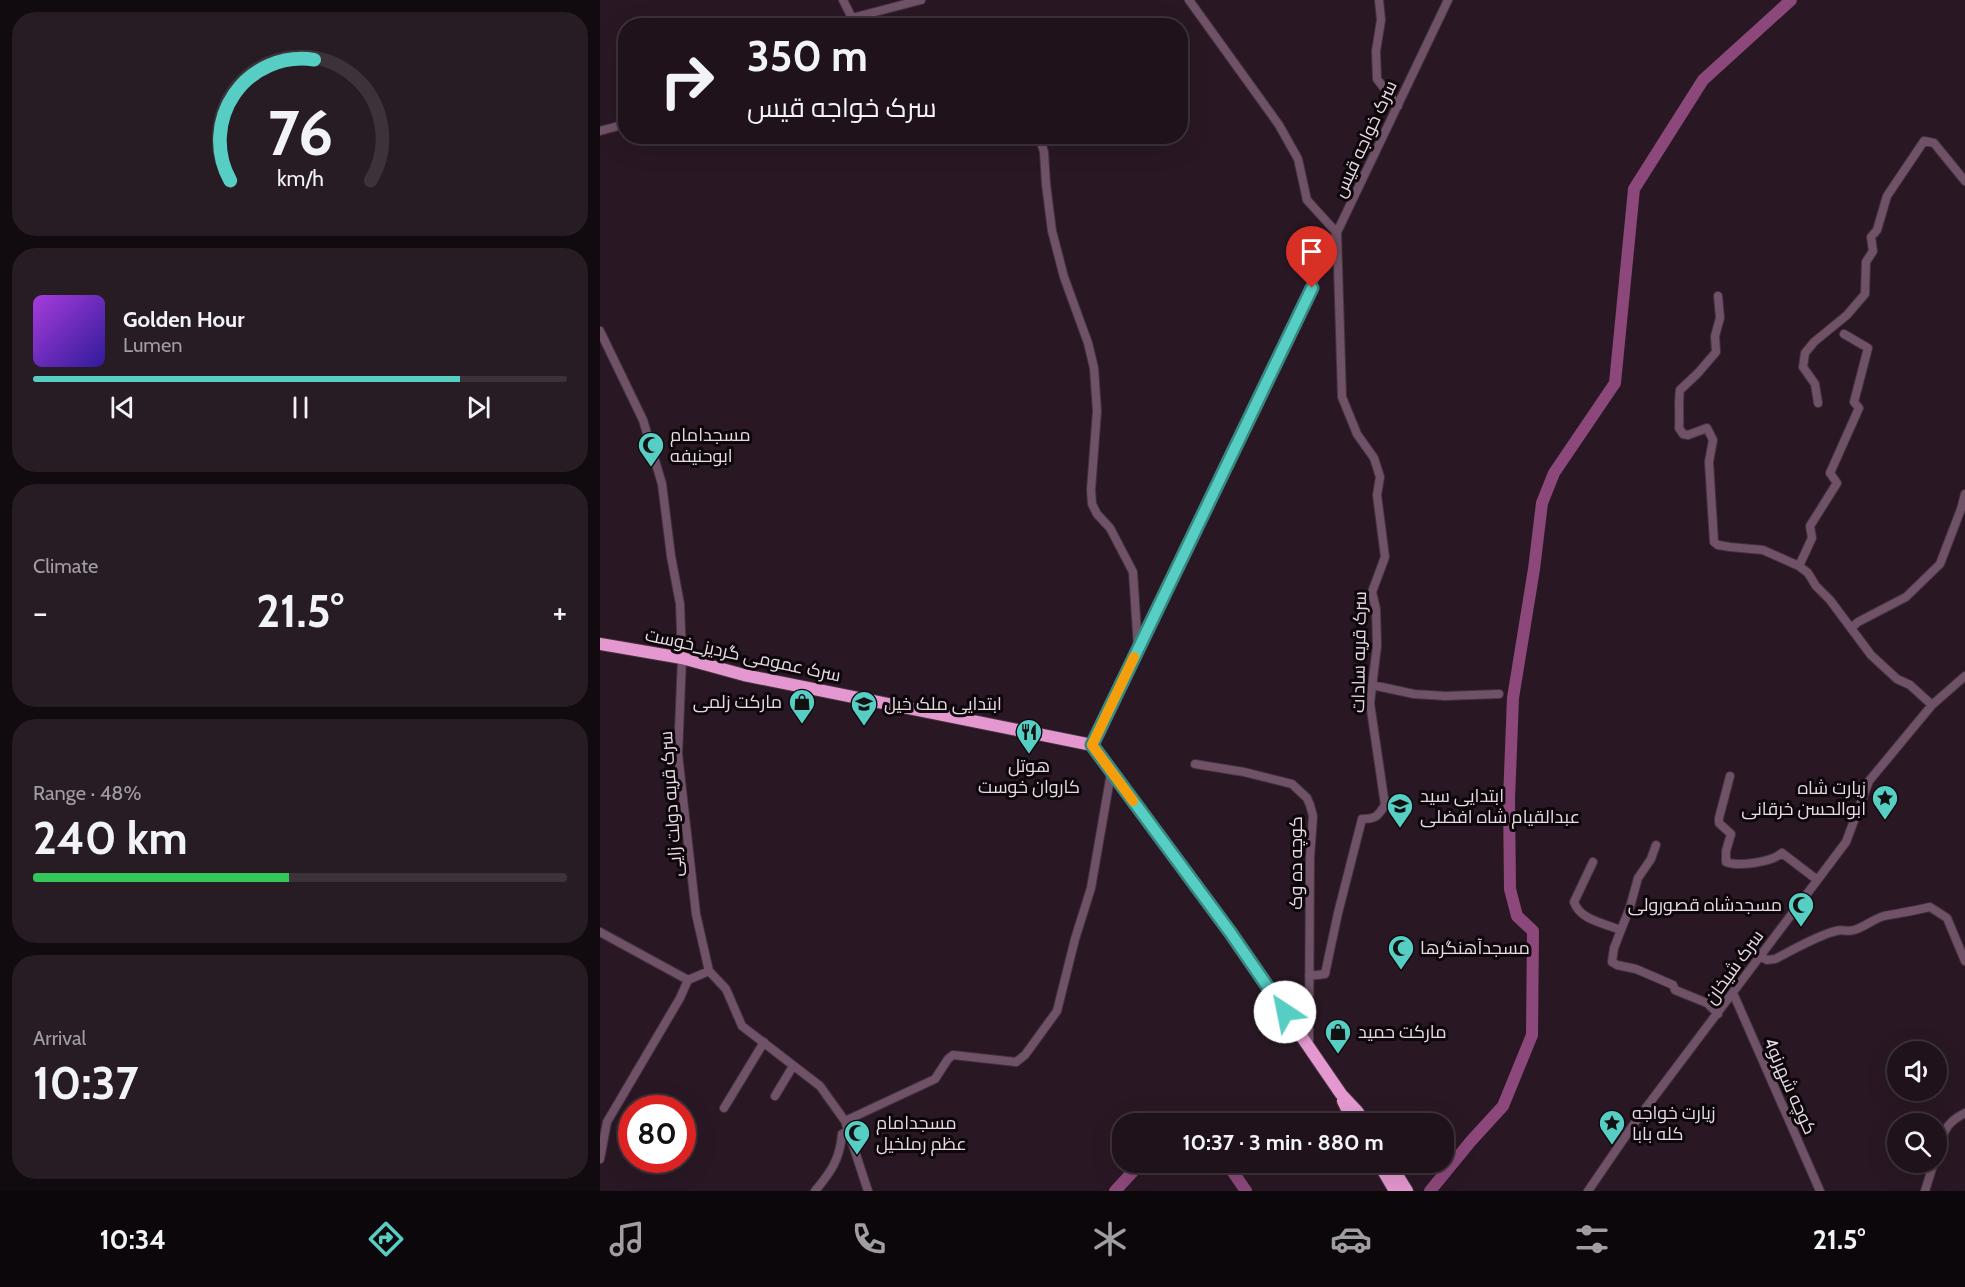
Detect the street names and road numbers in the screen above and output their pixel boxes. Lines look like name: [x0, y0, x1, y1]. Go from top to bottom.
street label: سرک خواجه قیس: [1328, 77, 1402, 201]
street label: سرک قریه سادات: [1347, 591, 1371, 713]
street label: سرک عمومی گردیز_خوست: [643, 624, 843, 686]
street label: سرک قریه دولت زایی: [655, 730, 687, 878]
street label: کوچه ده وک: [1285, 816, 1308, 910]
street label: سرک شیخان: [1700, 926, 1768, 1008]
street label: کوچه شهرنو4: [1758, 1034, 1821, 1138]

